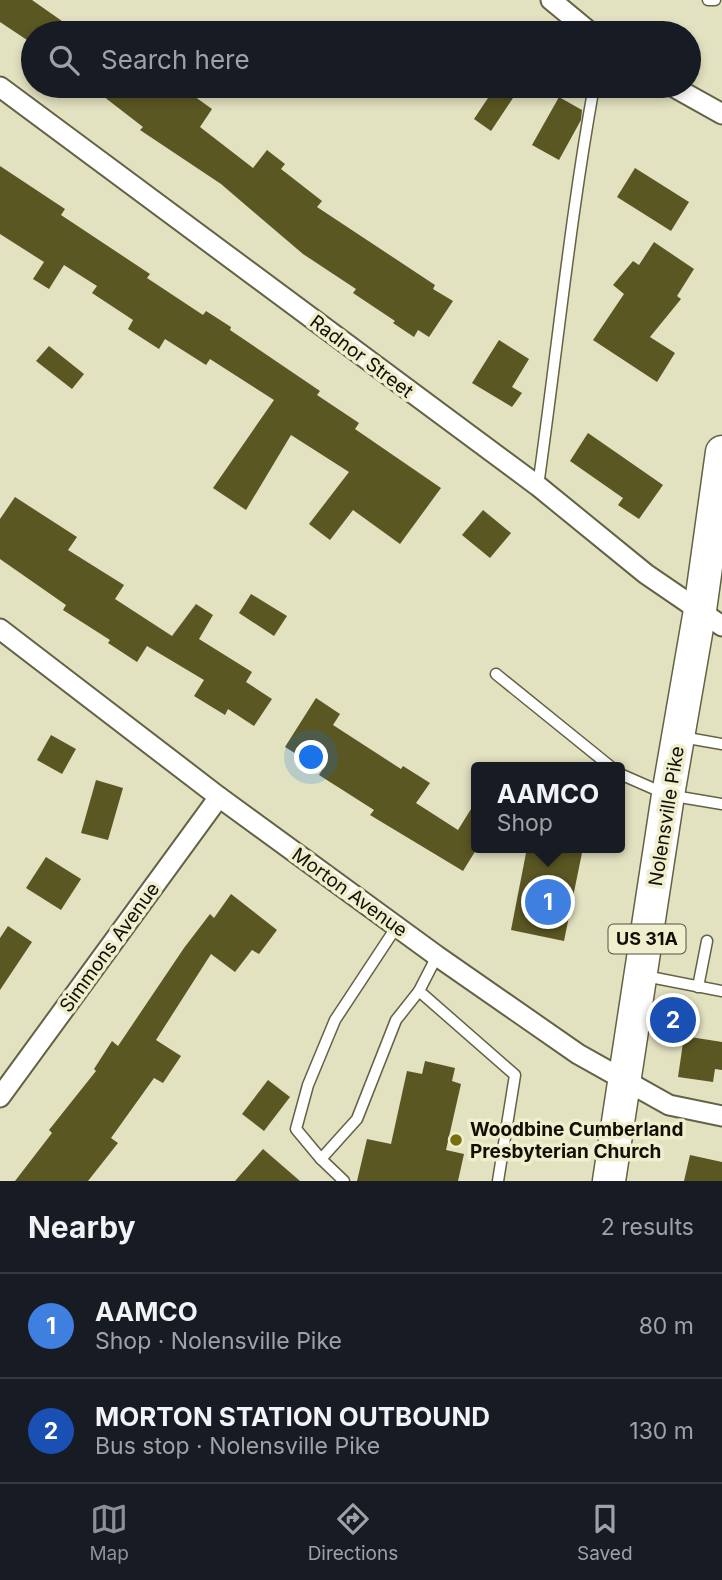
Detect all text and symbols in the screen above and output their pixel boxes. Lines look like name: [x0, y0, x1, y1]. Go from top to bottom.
search box: [21, 21, 701, 98]
icon: search: [45, 41, 83, 79]
text: Search here: [101, 44, 250, 75]
street label: Radnor Street: [306, 310, 418, 403]
your location: [294, 740, 328, 774]
street label: Nolensville Pike: [644, 744, 689, 888]
popup: [471, 762, 625, 853]
text: AAMCO: [497, 778, 599, 809]
text: Shop: [497, 809, 553, 837]
street label: Morton Avenue: [288, 843, 412, 942]
pin: 1: [525, 876, 571, 928]
street label: Simmons Avenue: [55, 878, 164, 1017]
road number: US 31A: [608, 924, 686, 954]
pin: 2: [650, 994, 696, 1046]
place label: Woodbine Cumberland Presbyterian Church: [470, 1118, 683, 1163]
marker: Woodbine Cumberland Presbyterian Church: [448, 1132, 464, 1148]
text: Nearby: [28, 1209, 136, 1245]
text: 2 results: [601, 1213, 694, 1241]
text: AAMCO: [95, 1296, 198, 1327]
text: 1: [46, 1312, 56, 1340]
text: 80 m: [639, 1312, 694, 1340]
text: Shop · Nolensville Pike: [95, 1327, 342, 1355]
text: MORTON STATION OUTBOUND: [95, 1401, 490, 1432]
text: 2: [44, 1417, 58, 1445]
text: 130 m: [629, 1417, 694, 1445]
text: Bus stop · Nolensville Pike: [95, 1432, 380, 1460]
tab: Map: [89, 1500, 129, 1565]
tab: Directions: [308, 1500, 398, 1565]
tab: Saved: [577, 1500, 633, 1565]

